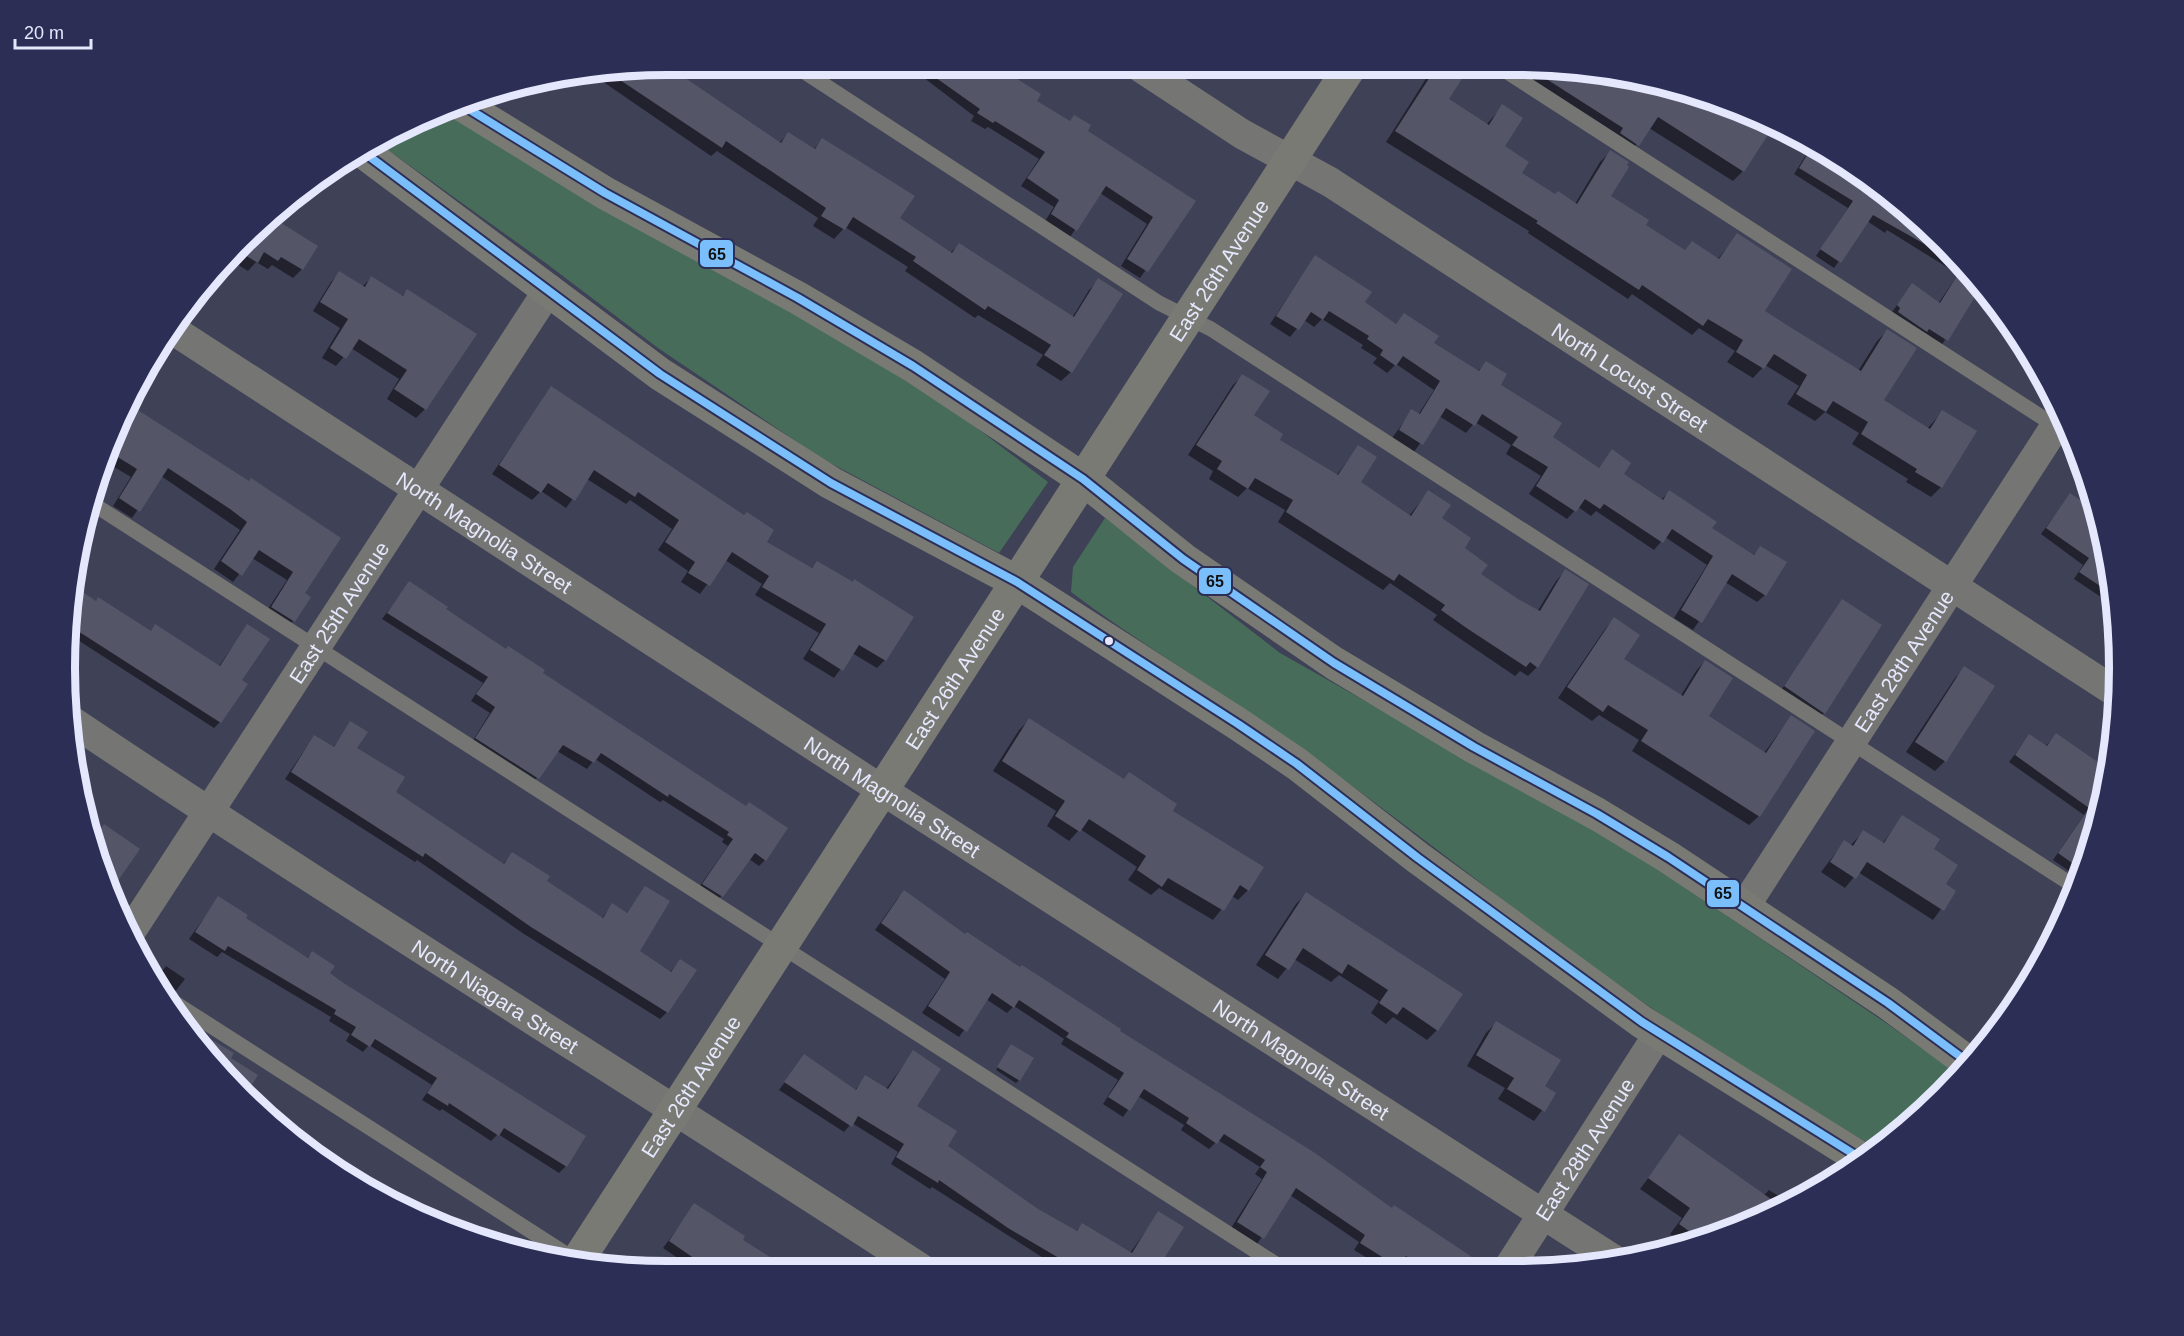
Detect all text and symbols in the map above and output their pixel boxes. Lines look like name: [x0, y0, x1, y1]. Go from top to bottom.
scale bar: [15, 12, 92, 50]
text: 20 m: [24, 23, 64, 43]
street label: East 26th Avenue: [1164, 195, 1273, 345]
line badge: 65: [699, 239, 734, 268]
text: 65: [708, 246, 726, 263]
street label: North Locust Street: [1548, 318, 1712, 436]
street label: North Magnolia Street: [393, 467, 577, 597]
street label: East 25th Avenue: [284, 537, 393, 687]
line badge: 65: [1198, 567, 1232, 595]
text: 65: [1206, 573, 1224, 590]
street label: East 28th Avenue: [1849, 586, 1958, 736]
street label: East 26th Avenue: [900, 603, 1009, 753]
unlabelled marker: [1103, 635, 1115, 647]
street label: North Magnolia Street: [800, 731, 985, 862]
line badge: 65: [1706, 879, 1740, 908]
text: 65: [1714, 885, 1732, 902]
street label: North Niagara Street: [408, 934, 583, 1058]
street label: North Magnolia Street: [1209, 994, 1394, 1124]
street label: East 26th Avenue: [636, 1011, 745, 1161]
street label: East 28th Avenue: [1531, 1074, 1639, 1225]

